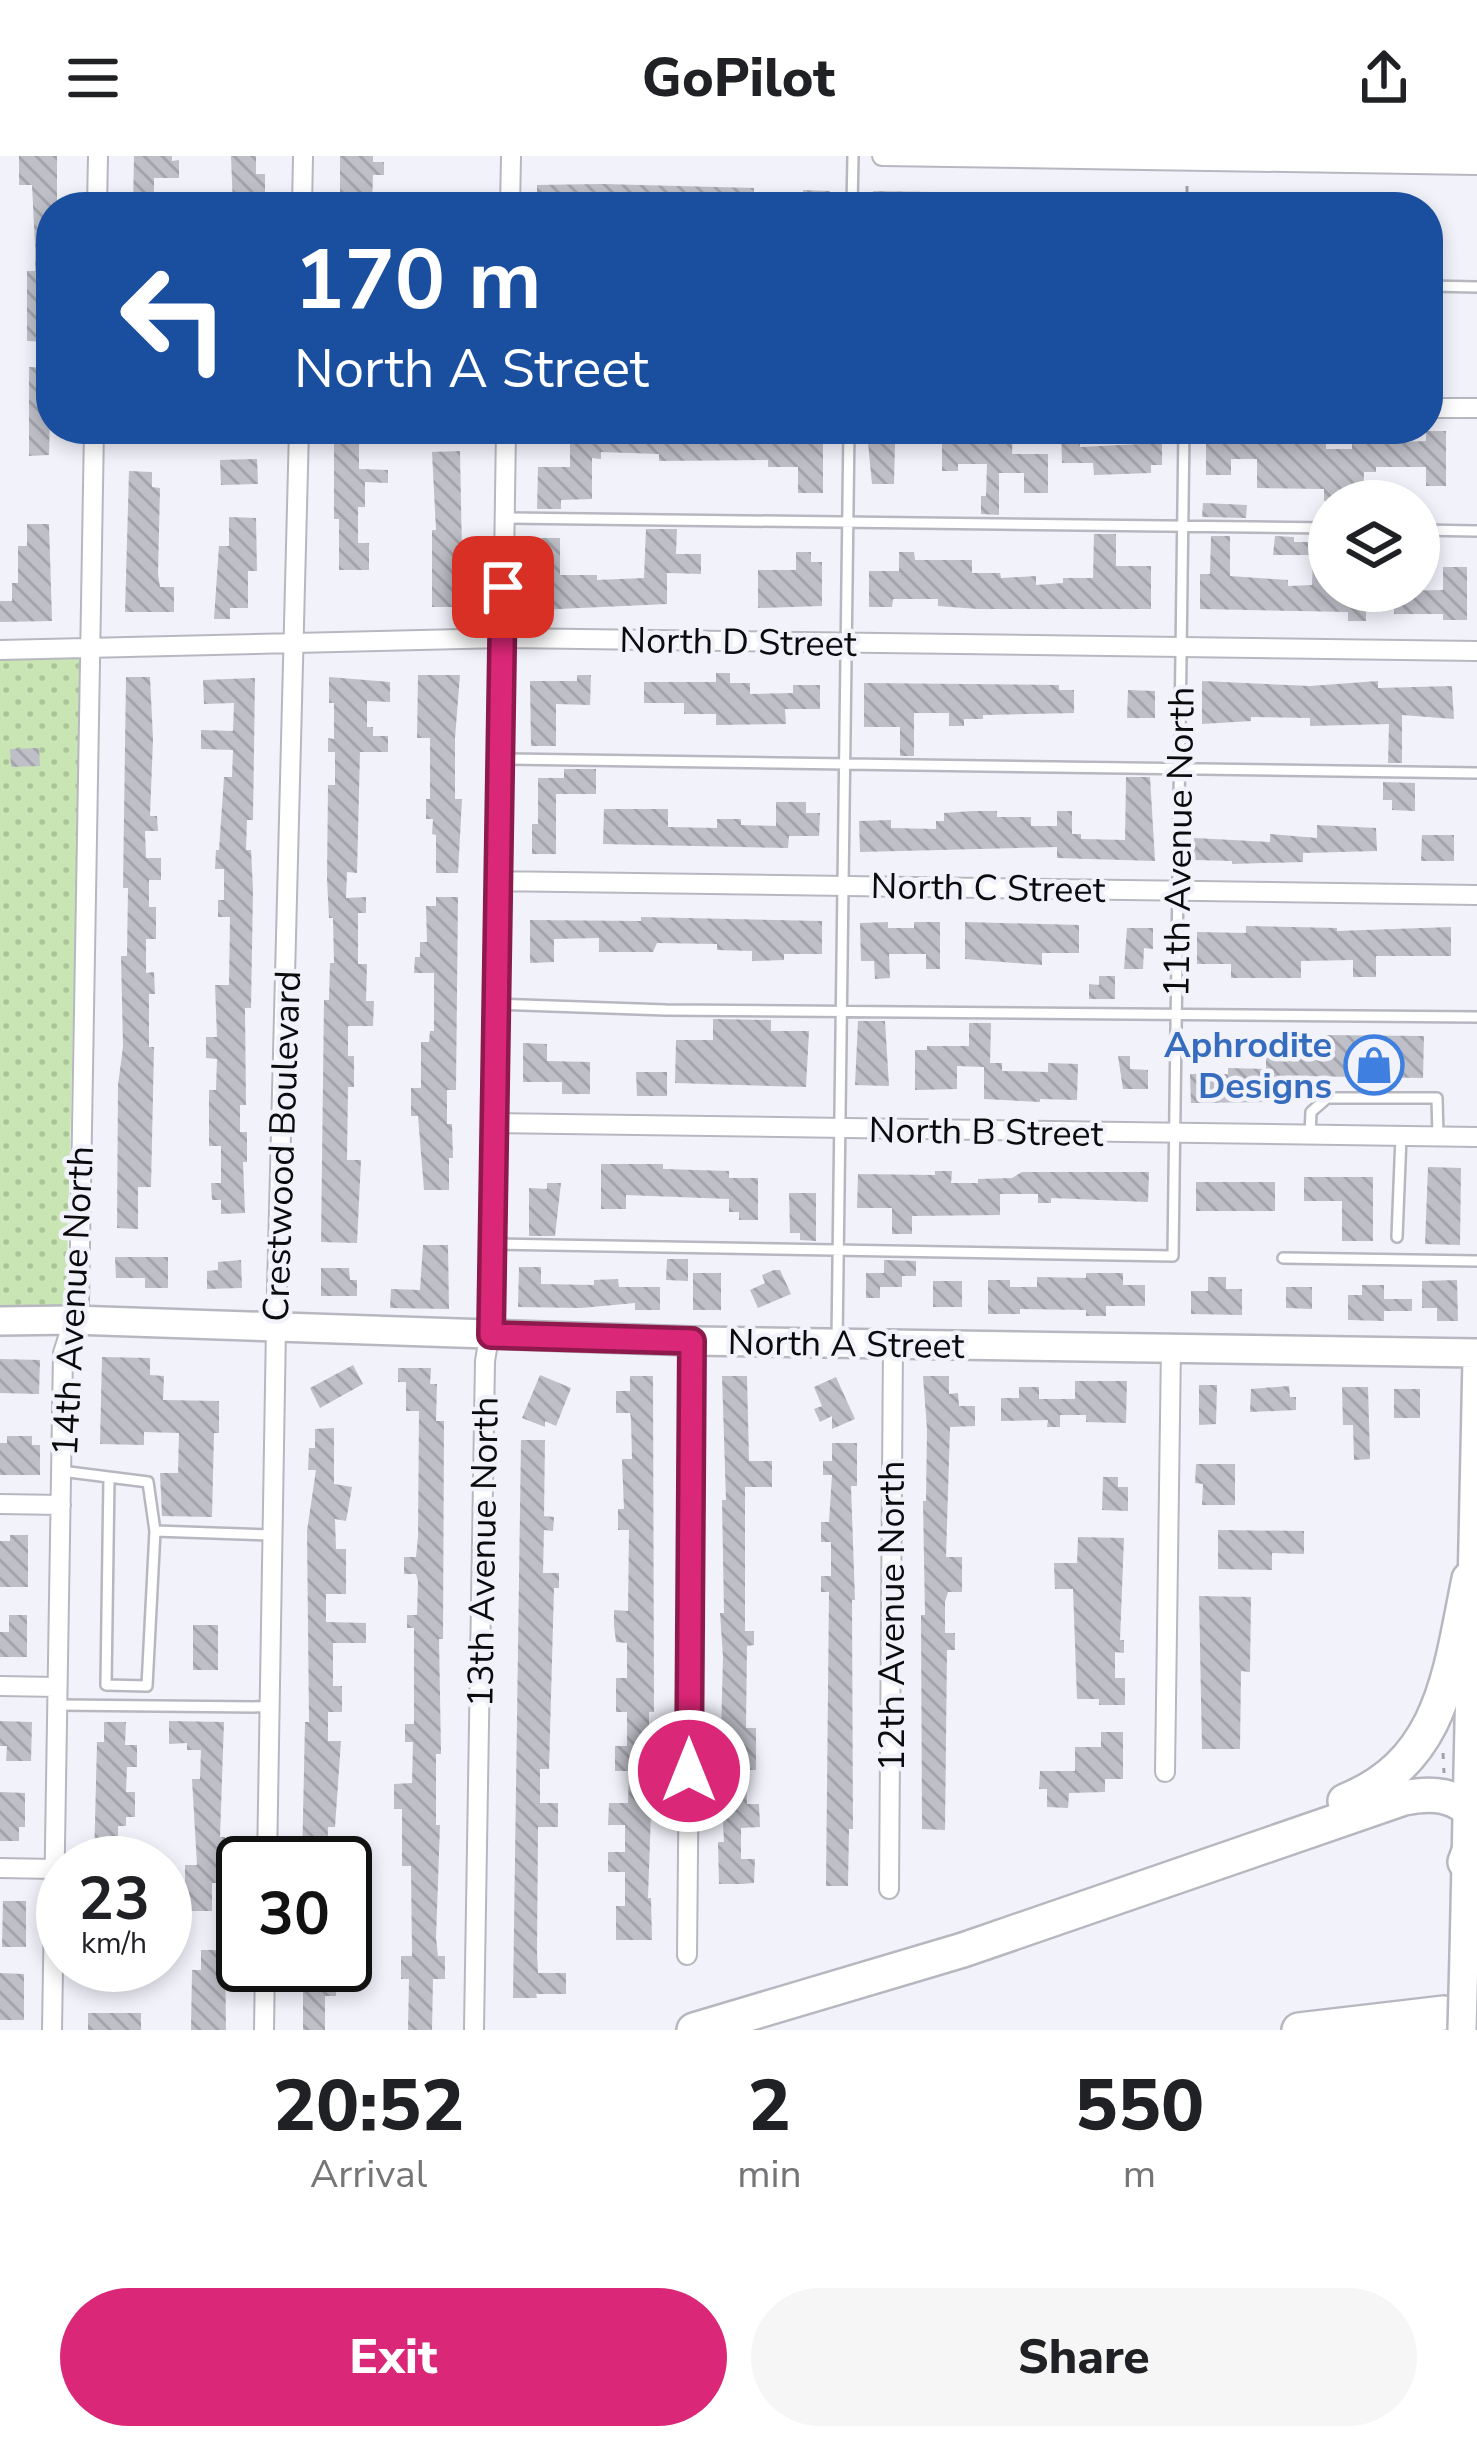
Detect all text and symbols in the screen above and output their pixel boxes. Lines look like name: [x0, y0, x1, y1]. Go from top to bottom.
text: GoPilot: [642, 41, 835, 115]
icon: menu: [60, 45, 126, 111]
icon: share: [1351, 45, 1417, 111]
text: 170 m: [294, 223, 542, 338]
icon: left: [96, 240, 252, 396]
text: North A Street: [294, 332, 649, 406]
map controls: [1308, 480, 1440, 612]
button: layers: [1308, 480, 1440, 612]
pin: [452, 536, 554, 638]
icon: arrive: [470, 554, 536, 620]
street label: North D Street: [619, 616, 857, 669]
street label: 11th Avenue North: [1152, 686, 1207, 998]
street label: North C Street: [870, 862, 1106, 915]
street label: Crestwood Boulevard: [252, 970, 313, 1322]
place label: Aphrodite Designs: [1164, 1021, 1332, 1111]
shop icon: Aphrodite Designs: [1343, 1034, 1405, 1096]
street label: North B Street: [868, 1106, 1104, 1159]
street label: 14th Avenue North: [41, 1145, 106, 1458]
street label: North A Street: [727, 1318, 965, 1371]
street label: 13th Avenue North: [456, 1396, 511, 1708]
street label: 12th Avenue North: [868, 1461, 917, 1771]
position arrow: [626, 1708, 752, 1834]
speed limit sign: 30: [216, 1836, 372, 1992]
text: 23: [78, 1858, 150, 1940]
text: km/h: [81, 1923, 147, 1964]
text: 20:52: [273, 2057, 464, 2155]
text: 2: [748, 2057, 791, 2155]
text: 550: [1075, 2057, 1204, 2155]
text: Arrival: [310, 2148, 427, 2201]
text: min: [737, 2148, 802, 2201]
text: m: [1123, 2148, 1156, 2201]
button: Exit: [60, 2288, 727, 2426]
button: Share: [751, 2288, 1417, 2426]

